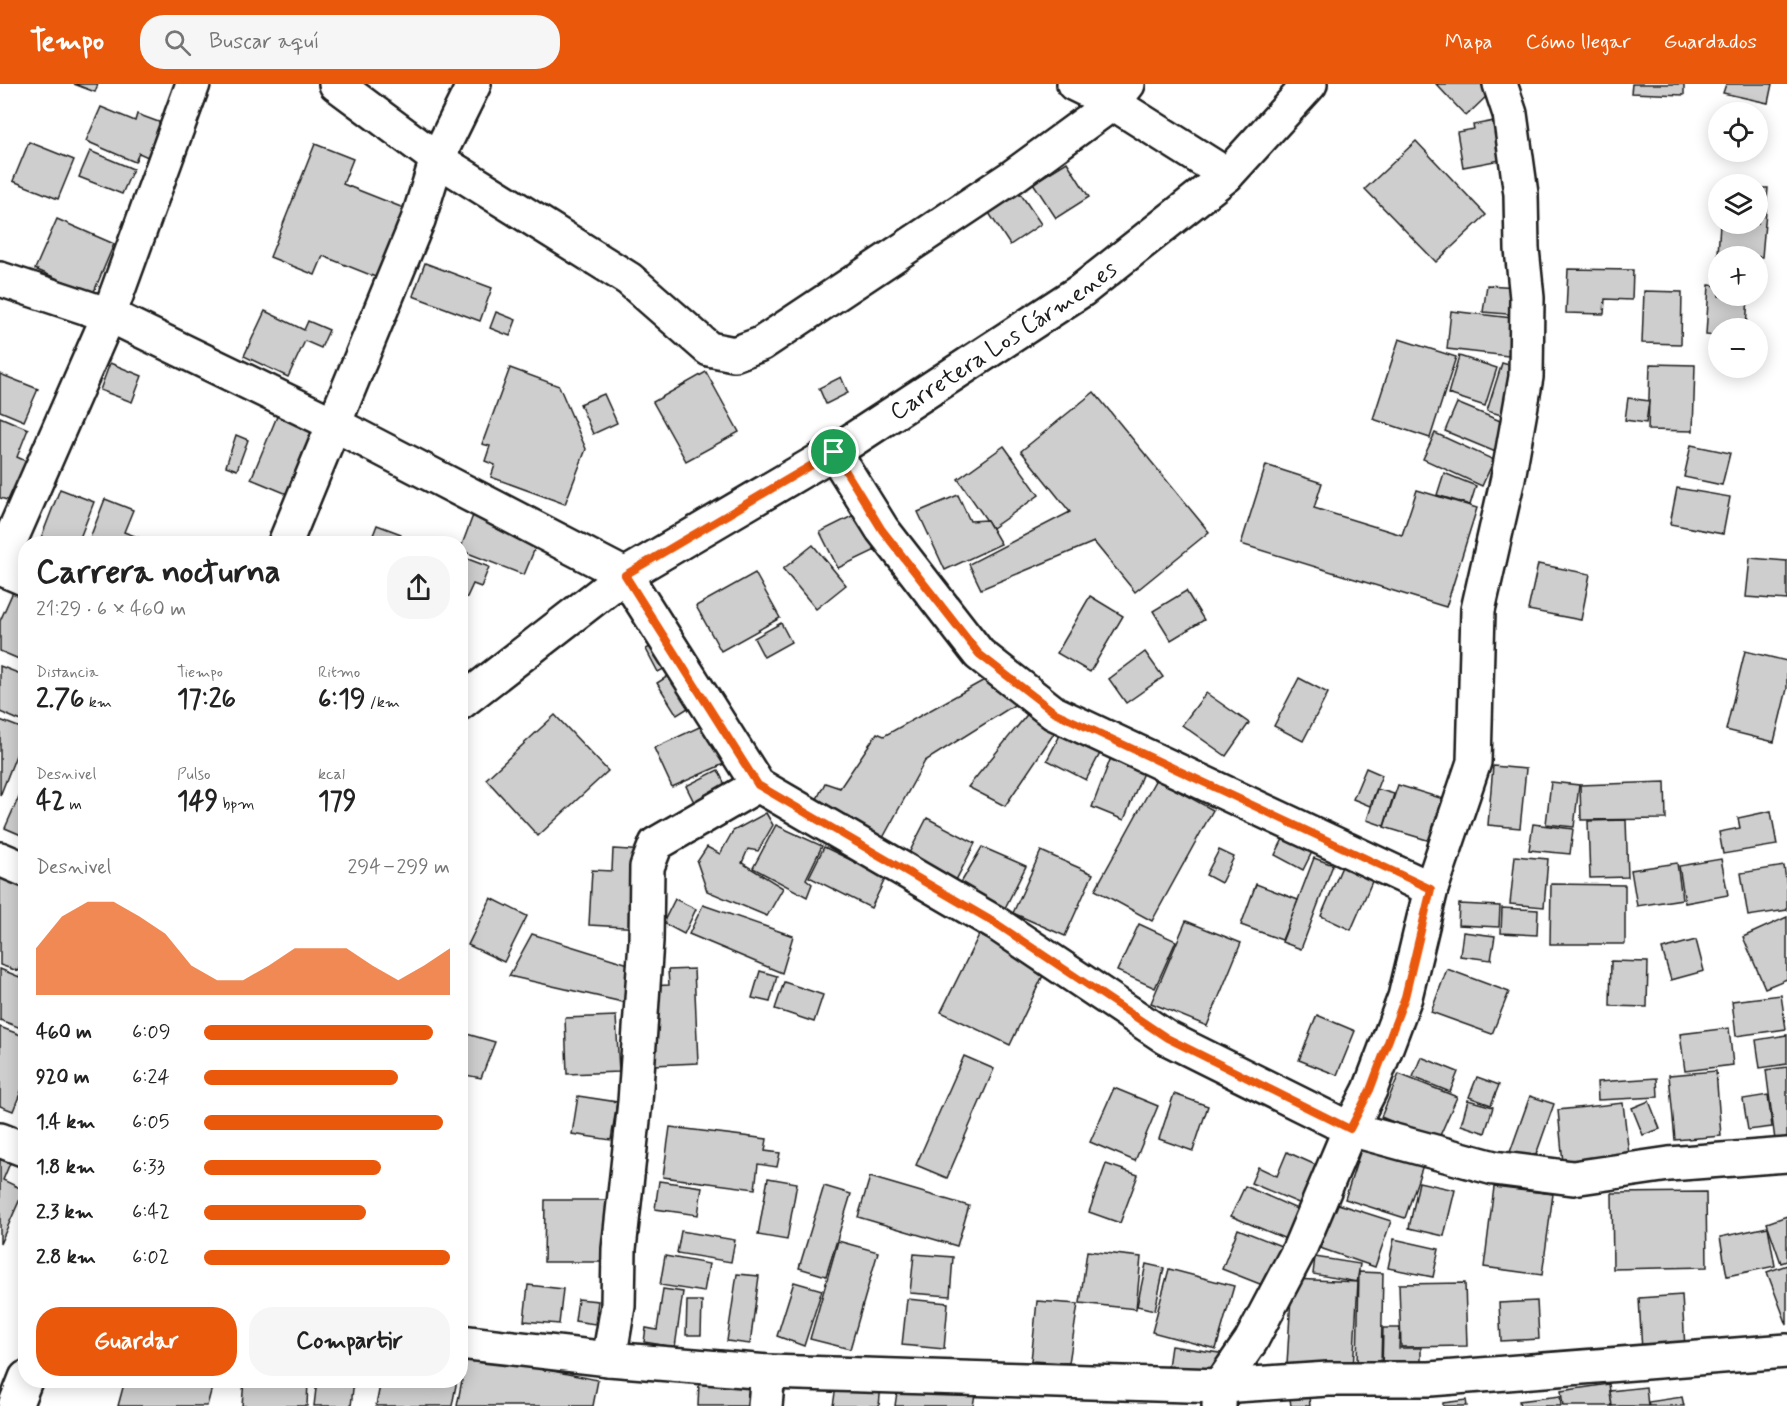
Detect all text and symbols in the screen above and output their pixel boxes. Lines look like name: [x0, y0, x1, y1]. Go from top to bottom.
search box: [140, 15, 560, 69]
text: Tempo: [30, 24, 104, 61]
icon: search: [161, 26, 194, 59]
text: Buscar aquí: [209, 28, 320, 56]
text: Mapa: [1445, 28, 1493, 56]
text: Cómo llegar: [1526, 28, 1631, 56]
text: Guardados: [1664, 28, 1757, 56]
map controls: [1708, 102, 1768, 378]
button: locate: [1708, 102, 1768, 162]
button: layers: [1708, 174, 1768, 234]
button: +: [1708, 246, 1768, 306]
street label: Carretera Los Cármenes: [884, 254, 1124, 428]
button: −: [1708, 318, 1768, 378]
pin: [808, 426, 859, 477]
icon: arrive: [817, 435, 850, 468]
text: Carrera nocturna: [36, 551, 281, 595]
button: share: [387, 556, 450, 619]
text: 21:29 · 6 × 460 m: [36, 596, 186, 623]
text: Distancia: [36, 662, 98, 683]
text: Tiempo: [177, 662, 223, 683]
text: Ritmo: [318, 662, 360, 683]
text: 2.76: [36, 683, 84, 717]
text: 17:26: [177, 683, 236, 717]
text: 6:19: [318, 683, 365, 717]
text: km: [84, 692, 112, 713]
text: /km: [365, 692, 400, 713]
text: Desnivel: [36, 764, 96, 785]
text: Pulso: [177, 764, 211, 785]
text: kcal: [318, 764, 345, 785]
text: 42: [36, 785, 65, 819]
text: 149: [177, 785, 218, 819]
text: 179: [318, 785, 356, 819]
text: m: [65, 794, 82, 815]
text: bpm: [218, 794, 255, 815]
text: Desnivel: [36, 854, 111, 881]
text: 294–299 m: [348, 854, 450, 881]
text: 460 m: [36, 1019, 92, 1046]
text: 6:09: [132, 1019, 171, 1046]
text: 920 m: [36, 1064, 90, 1091]
text: 6:24: [132, 1064, 170, 1091]
text: 1.4 km: [36, 1109, 95, 1136]
text: 6:05: [132, 1109, 169, 1136]
text: 1.8 km: [36, 1154, 95, 1181]
text: 6:33: [132, 1154, 165, 1181]
text: 2.3 km: [36, 1199, 94, 1226]
text: 6:42: [132, 1199, 170, 1226]
text: 2.8 km: [36, 1244, 96, 1271]
text: 6:02: [132, 1244, 169, 1271]
button: Guardar: [36, 1307, 237, 1376]
button: Compartir: [249, 1307, 450, 1376]

